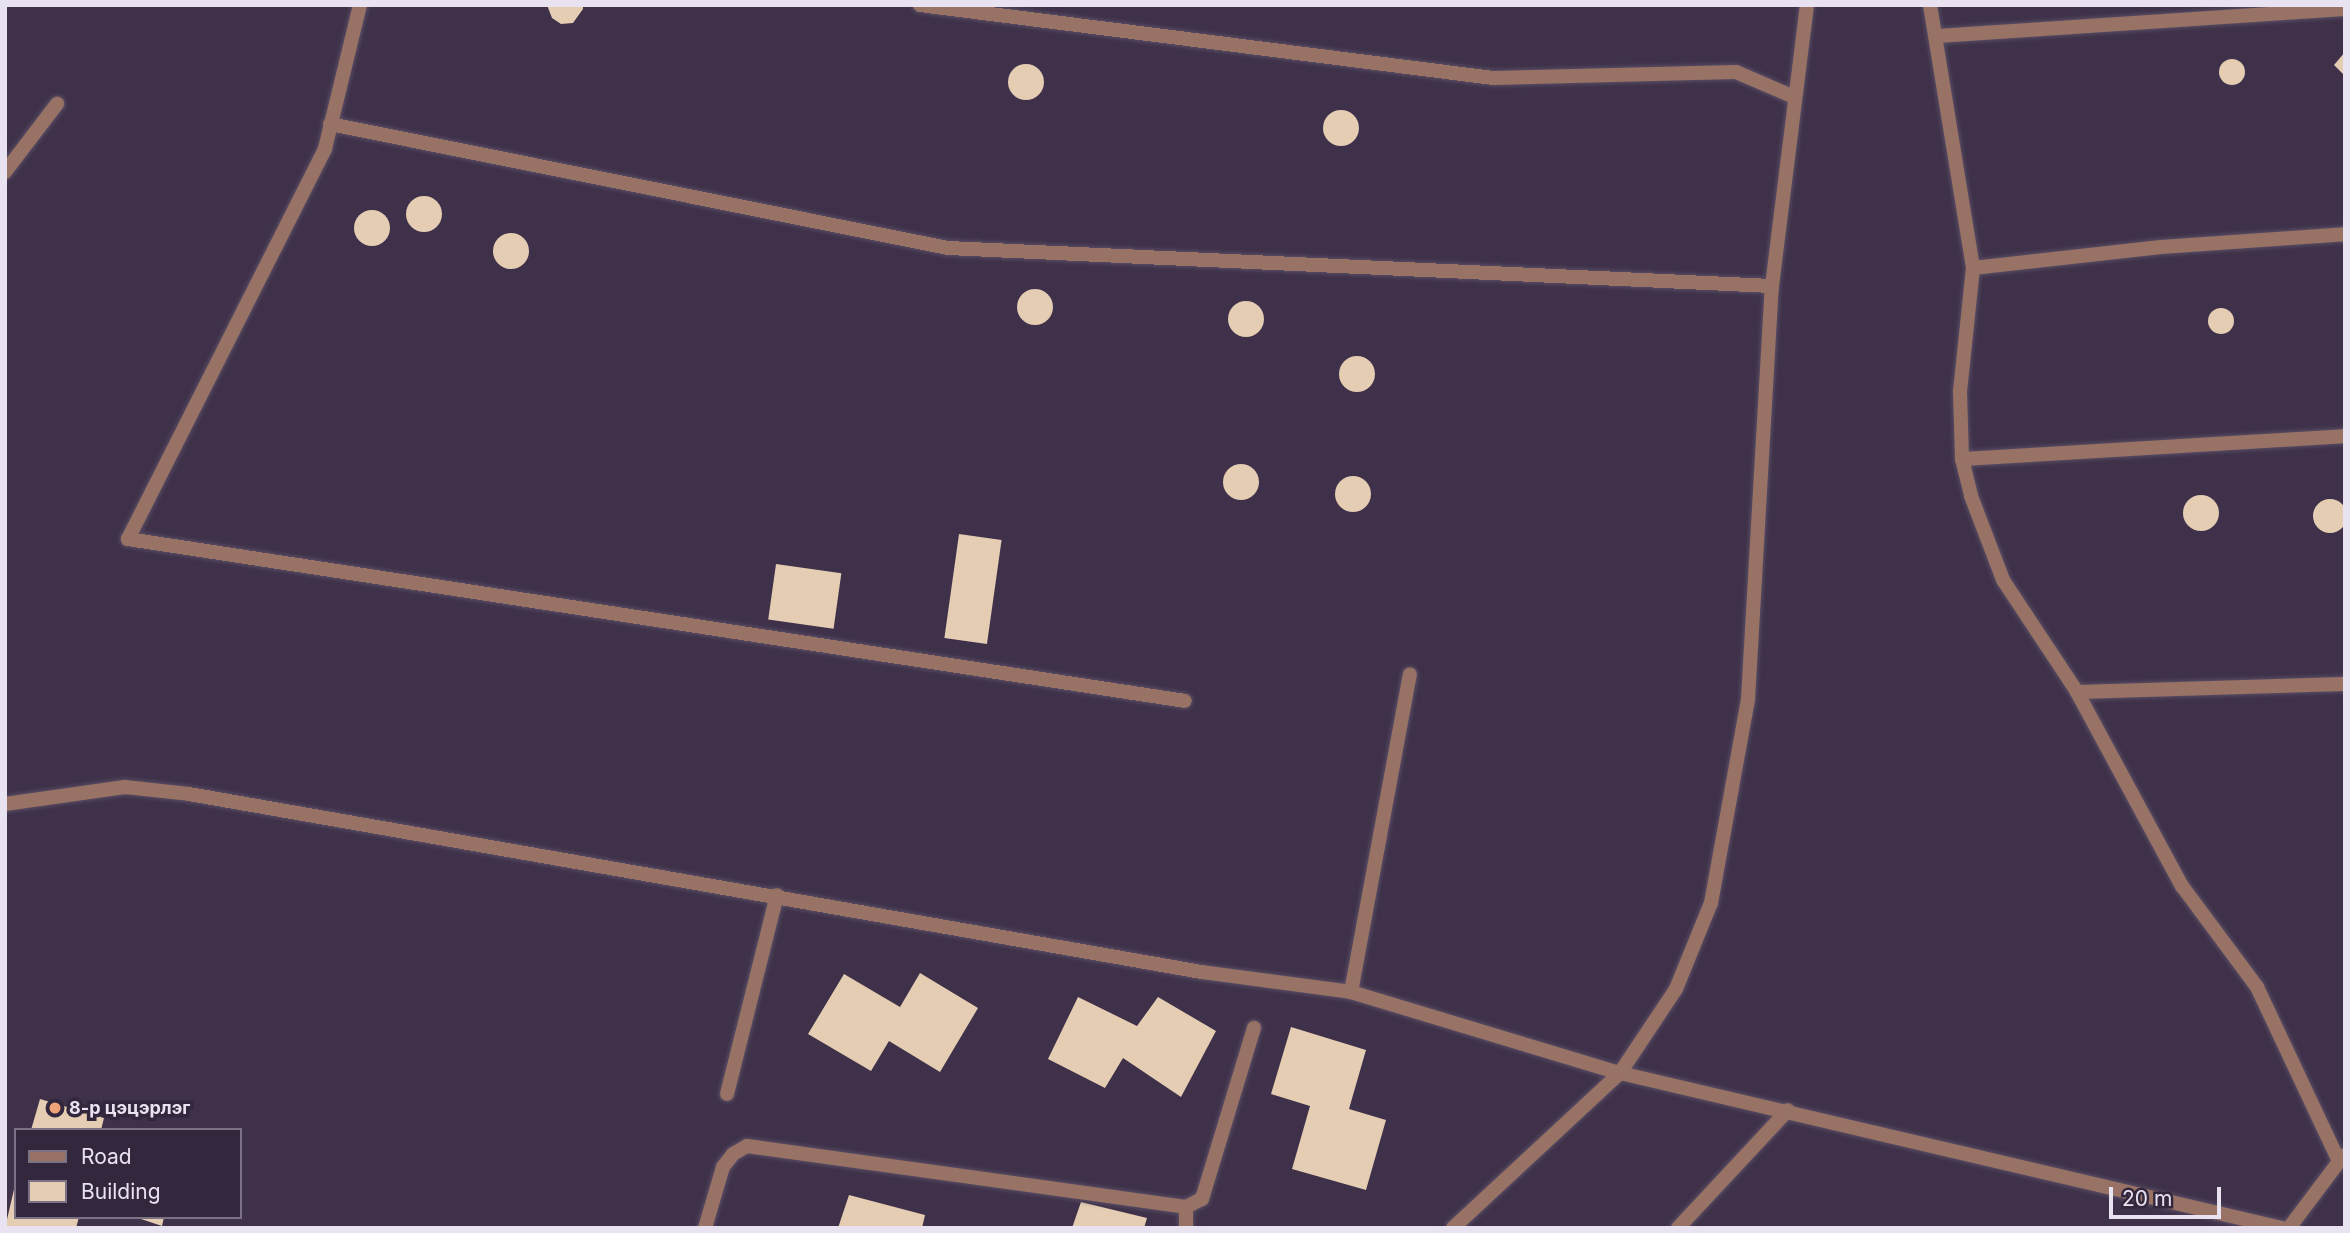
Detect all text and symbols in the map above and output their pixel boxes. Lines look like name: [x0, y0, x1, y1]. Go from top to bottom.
place label: 8-р цэцэрлэг: [69, 1097, 190, 1119]
marker: 8-р цэцэрлэг: [47, 1100, 63, 1116]
legend: [14, 1128, 242, 1219]
text: Road: [81, 1144, 132, 1169]
scale bar: [2112, 1174, 2224, 1218]
text: Building: [81, 1179, 161, 1204]
text: 20 m: [2122, 1186, 2172, 1211]

